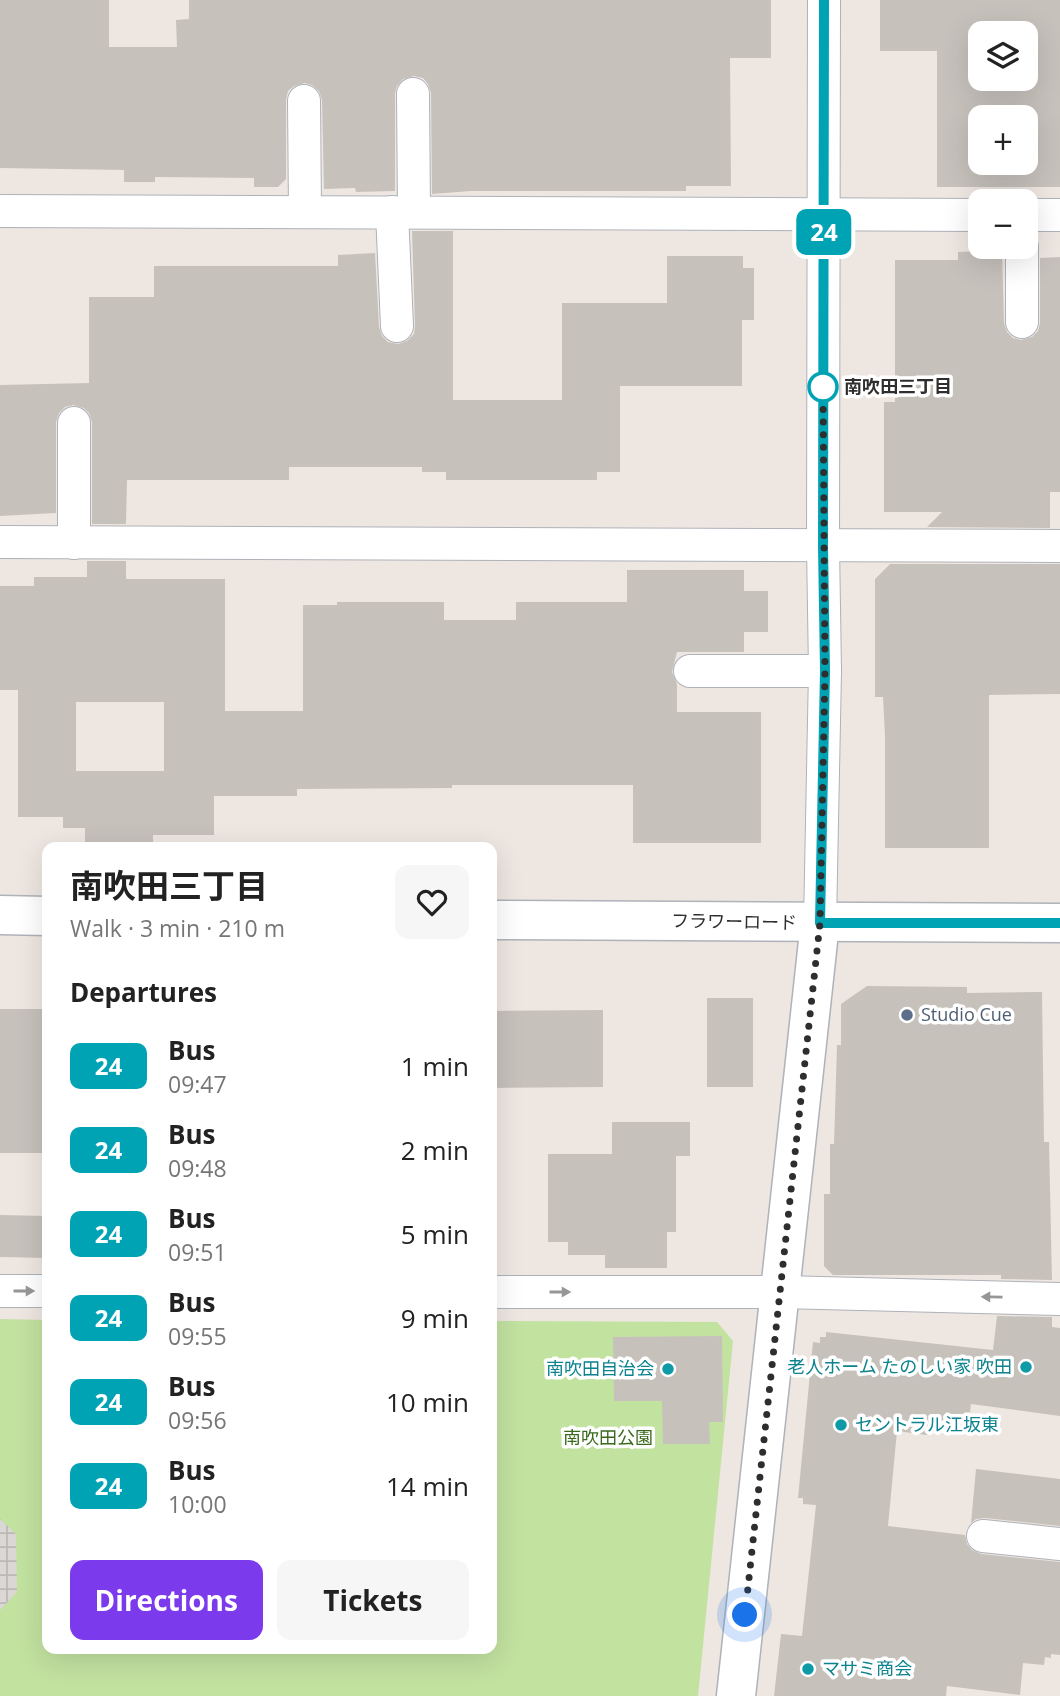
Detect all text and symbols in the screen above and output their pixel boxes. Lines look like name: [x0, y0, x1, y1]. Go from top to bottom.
map controls: [968, 21, 1038, 259]
button: layers: [968, 21, 1038, 91]
button: +: [968, 105, 1038, 175]
button: −: [968, 189, 1038, 259]
line badge: 24: [792, 209, 856, 255]
text: 24: [810, 215, 838, 248]
marker: 南吹田三丁目: [808, 372, 838, 402]
place label: 南吹田三丁目: [844, 374, 952, 398]
text: 南吹田三丁目: [70, 863, 268, 908]
button: heart: [395, 865, 469, 939]
street label: フラワーロード: [671, 908, 797, 934]
text: Walk · 3 min · 210 m: [70, 912, 285, 944]
text: Departures: [70, 974, 217, 1010]
place label: Studio Cue: [921, 1002, 1012, 1026]
marker: Studio Cue: [899, 1007, 915, 1023]
text: Bus: [168, 1032, 215, 1068]
text: 1 min: [401, 1048, 469, 1084]
text: 24: [95, 1049, 122, 1082]
text: 09:47: [168, 1068, 227, 1100]
text: Bus: [168, 1116, 215, 1152]
text: 2 min: [401, 1132, 469, 1168]
text: 24: [95, 1133, 122, 1166]
text: 09:48: [168, 1152, 227, 1184]
text: Bus: [168, 1200, 215, 1236]
text: 5 min: [401, 1216, 469, 1252]
text: 24: [95, 1217, 122, 1250]
text: 09:51: [168, 1236, 227, 1268]
text: Bus: [168, 1284, 215, 1320]
one-way arrow: [13, 1285, 35, 1297]
one-way arrow: [549, 1286, 571, 1298]
one-way arrow: [981, 1291, 1003, 1303]
text: 9 min: [401, 1300, 469, 1336]
text: 24: [95, 1301, 122, 1334]
text: 09:55: [168, 1320, 227, 1352]
place label: 老人ホーム たのしい家 吹田: [787, 1354, 1012, 1378]
place label: 南吹田自治会: [546, 1356, 654, 1380]
marker: 老人ホーム たのしい家 吹田: [1018, 1359, 1034, 1375]
marker: 南吹田自治会: [660, 1361, 676, 1377]
text: Bus: [168, 1368, 215, 1404]
text: 10 min: [386, 1384, 469, 1420]
text: 24: [95, 1385, 122, 1418]
text: 09:56: [168, 1404, 227, 1436]
place label: セントラル江坂東: [855, 1412, 999, 1436]
marker: セントラル江坂東: [833, 1417, 849, 1433]
park label: 南吹田公園: [563, 1425, 653, 1449]
text: Bus: [168, 1452, 215, 1488]
text: 14 min: [386, 1468, 469, 1504]
text: 24: [95, 1469, 122, 1502]
text: 10:00: [168, 1488, 227, 1520]
button: Directions: [70, 1560, 263, 1640]
button: Tickets: [277, 1560, 469, 1640]
your location: [727, 1597, 762, 1632]
place label: マサミ商会: [822, 1656, 912, 1680]
marker: マサミ商会: [800, 1661, 816, 1677]

